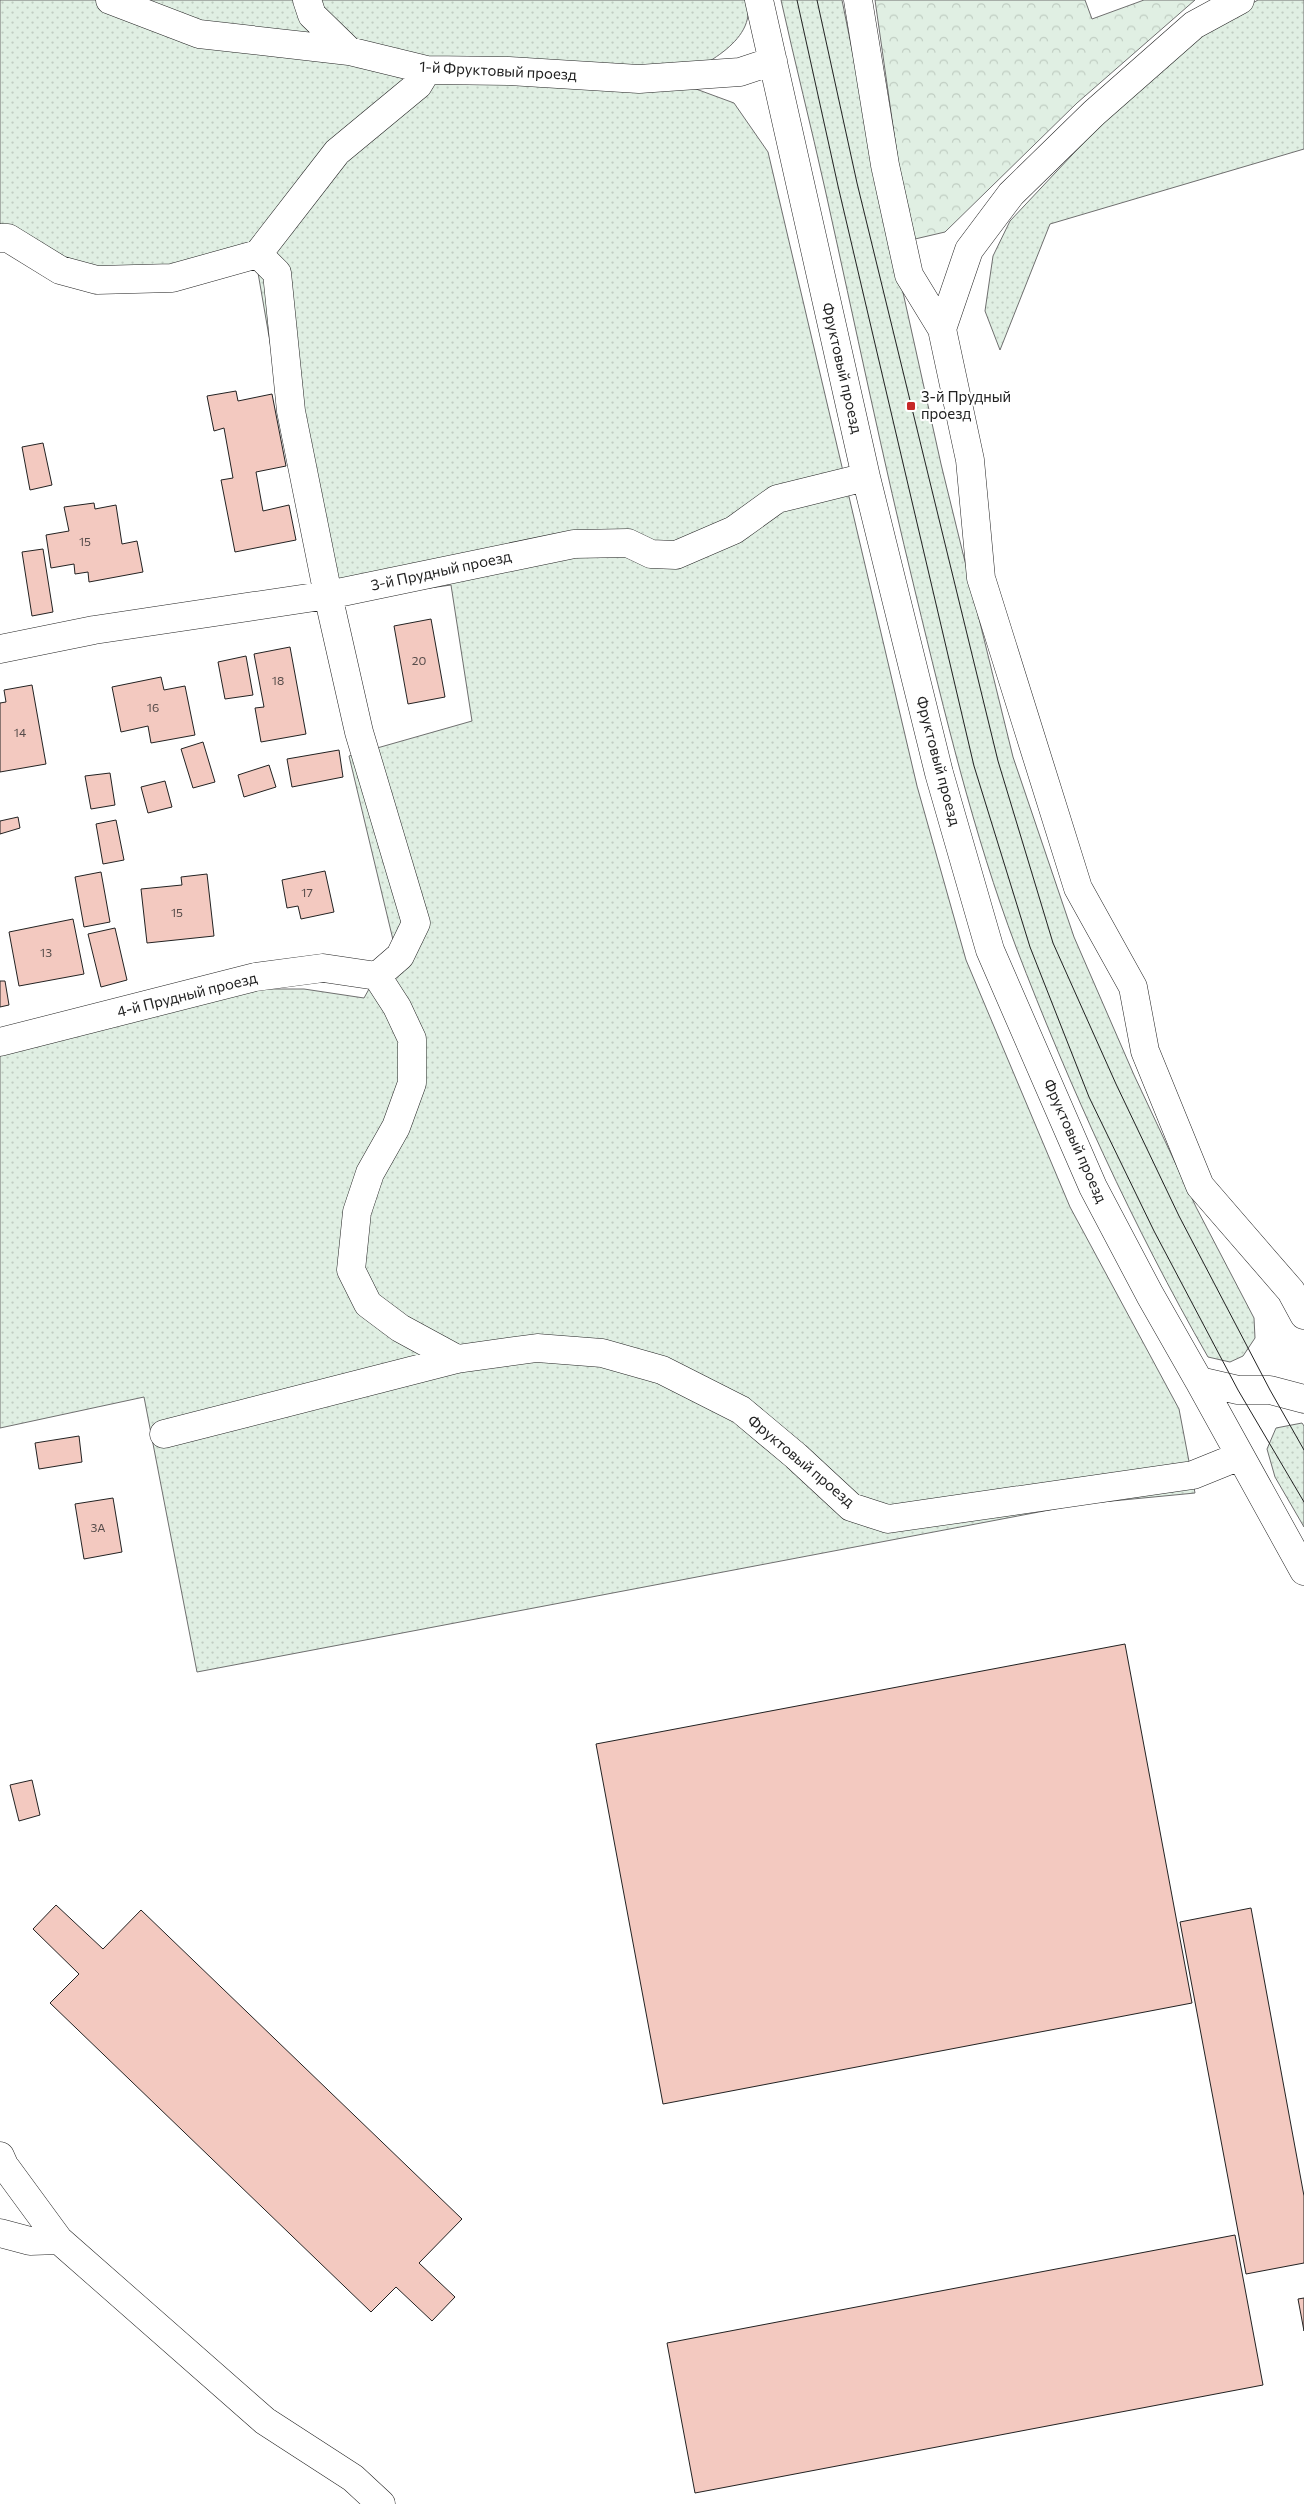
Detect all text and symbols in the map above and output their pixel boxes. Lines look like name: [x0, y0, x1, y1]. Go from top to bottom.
street label: 1-й Фруктовый проезд: [419, 57, 578, 83]
street label: Фруктовый проезд: [819, 301, 867, 435]
place label: 3-й Прудный проезд: [921, 387, 1011, 422]
marker: 3-й Прудный проезд: [905, 400, 917, 412]
house number: 15: [79, 534, 91, 548]
street label: 3-й Прудный проезд: [369, 546, 513, 594]
house number: 20: [412, 653, 426, 667]
house number: 18: [272, 673, 284, 687]
street label: Фруктовый проезд: [913, 694, 965, 828]
house number: 16: [147, 700, 159, 714]
house number: 14: [14, 725, 26, 739]
house number: 17: [301, 885, 313, 899]
house number: 15: [171, 905, 183, 919]
house number: 13: [40, 945, 52, 959]
street label: 4-й Прудный проезд: [115, 968, 259, 1020]
street label: Фруктовый проезд: [1041, 1076, 1111, 1205]
street label: Фруктовый проезд: [745, 1410, 859, 1510]
house number: 3А: [91, 1520, 105, 1534]

